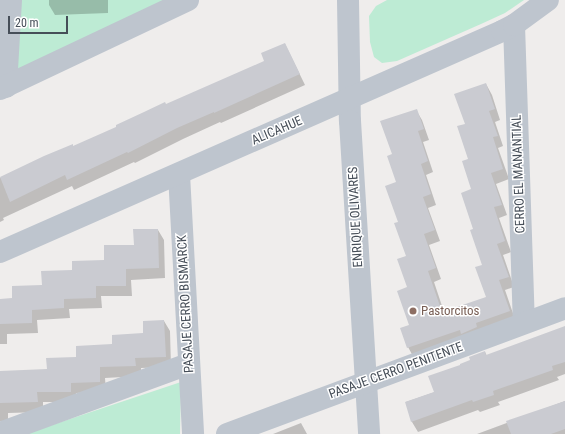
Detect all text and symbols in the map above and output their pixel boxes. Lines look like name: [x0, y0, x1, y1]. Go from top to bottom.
scale bar: [10, 8, 70, 34]
text: 20 m: [15, 16, 39, 30]
street label: ALICAHUE: [249, 113, 305, 149]
street label: CERRO EL MANANTIAL: [509, 114, 529, 234]
street label: ENRIQUE OLIVARES: [346, 166, 366, 268]
street label: PASAJE CERRO BISMARCK: [175, 235, 197, 373]
place label: Pastorcitos: [421, 303, 480, 319]
marker: Pastorcitos: [408, 306, 418, 316]
street label: PASAJE CERRO PENITENTE: [327, 340, 465, 402]

